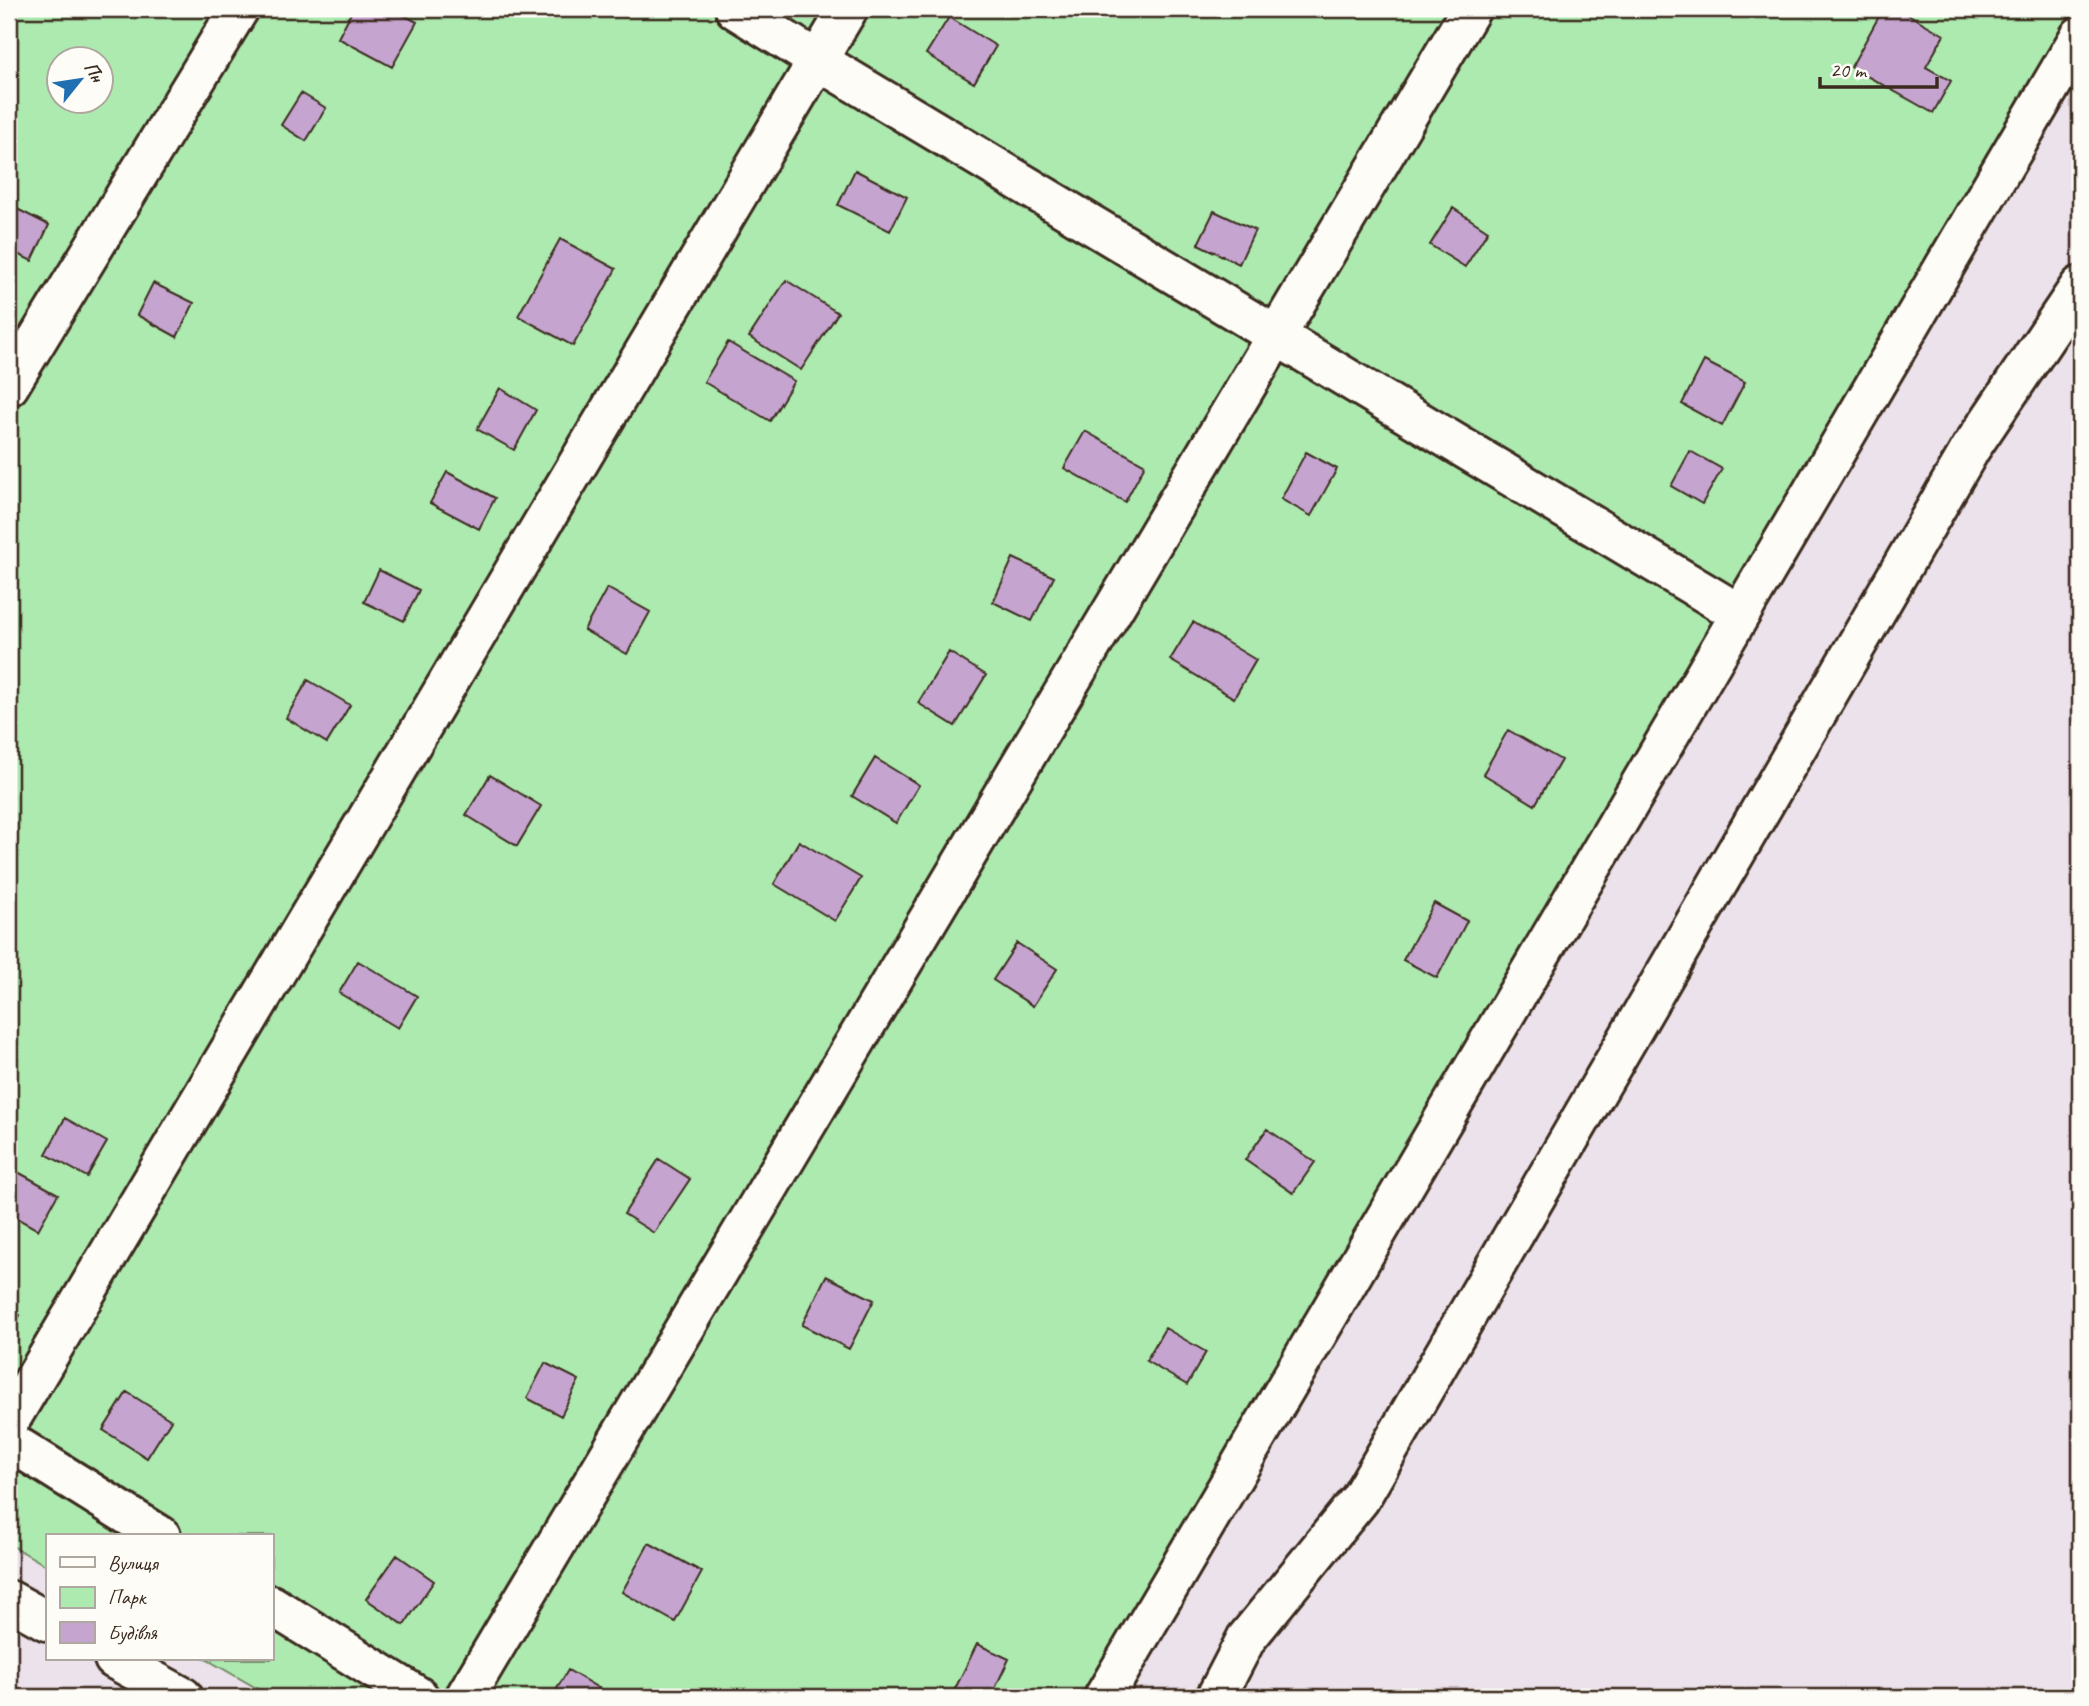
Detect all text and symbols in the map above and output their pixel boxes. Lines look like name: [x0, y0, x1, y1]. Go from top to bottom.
north arrow: [46, 46, 116, 116]
scale bar: [1820, 46, 1937, 90]
text: Пн: [78, 57, 110, 88]
text: 20 m: [1830, 57, 1868, 83]
legend: [46, 1534, 273, 1660]
text: Вулиця: [108, 1550, 159, 1576]
text: Парк: [108, 1584, 148, 1610]
text: Будівля: [108, 1620, 158, 1646]

